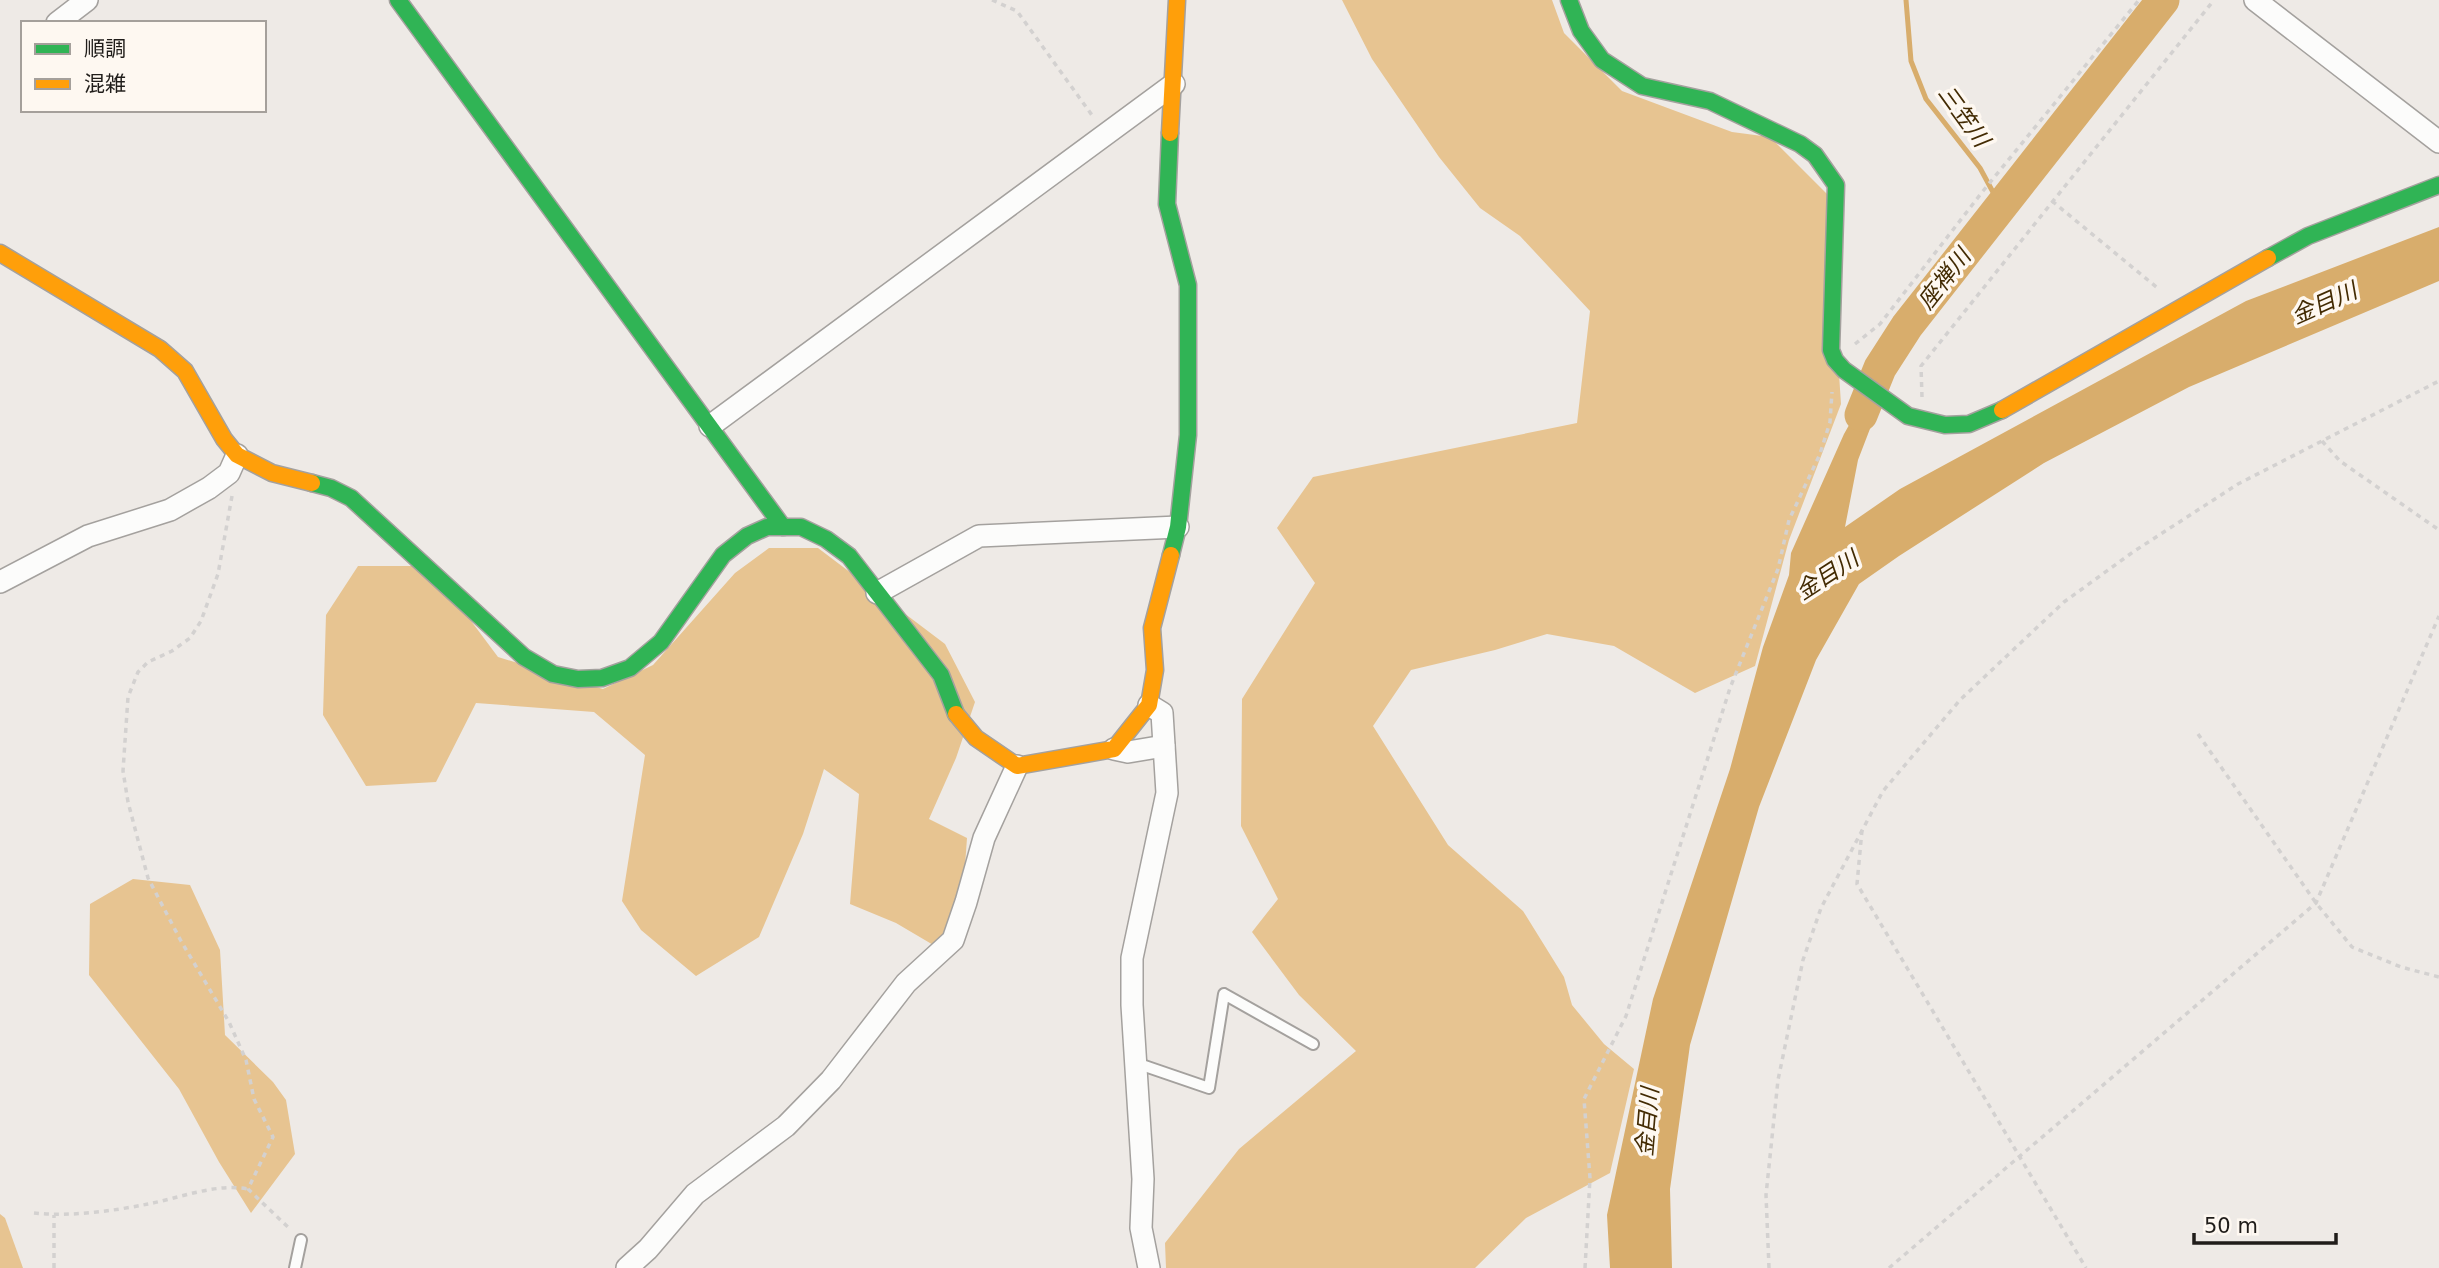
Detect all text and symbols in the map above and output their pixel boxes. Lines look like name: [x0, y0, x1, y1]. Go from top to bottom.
legend: [21, 21, 266, 112]
text: 順調: [84, 37, 126, 61]
text: 混雑: [84, 72, 126, 96]
water label: 三笠川: [1933, 80, 1997, 154]
water label: 座禅川: [1913, 241, 1977, 314]
water label: 金目川: [2287, 276, 2364, 329]
water label: 金目川: [1791, 544, 1866, 605]
water label: 金目川: [1631, 1084, 1663, 1158]
scale bar: [2194, 1202, 2336, 1246]
text: 50 m: [2204, 1214, 2258, 1238]

